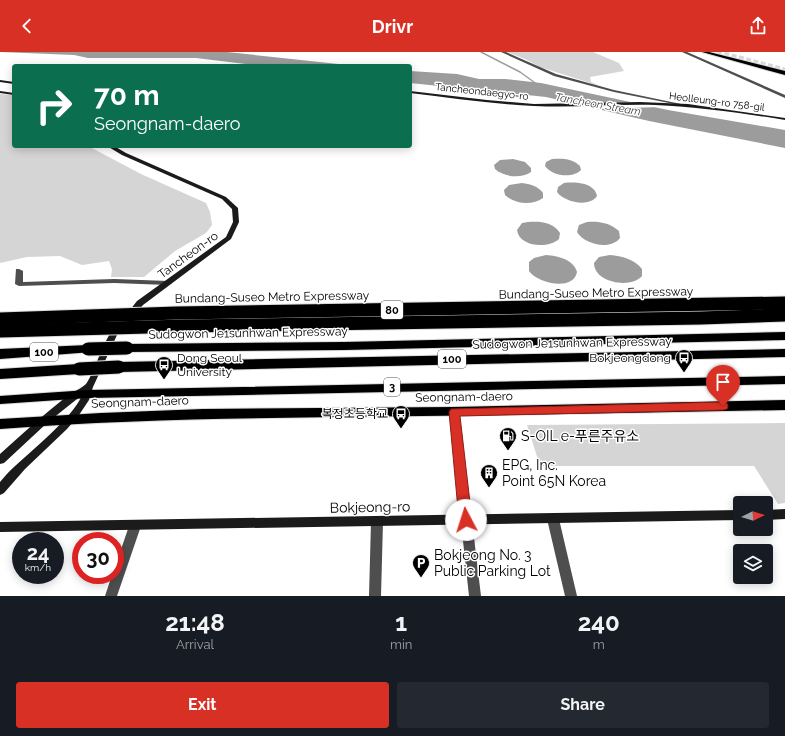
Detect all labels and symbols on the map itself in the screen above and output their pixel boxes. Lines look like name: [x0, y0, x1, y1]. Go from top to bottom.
street label: Tancheondaegyo-ro: [435, 81, 529, 102]
street label: Heolleung-ro 758-gil: [668, 90, 766, 113]
water label: Tancheon Stream: [554, 91, 642, 118]
street label: Tancheon-ro: [155, 229, 221, 281]
street label: Bundang-Suseo Metro Expressway: [499, 284, 694, 302]
street label: Bundang-Suseo Metro Expressway: [175, 288, 370, 306]
road number: 80: [381, 301, 403, 319]
street label: Sudogwon Je1sunhwan Expressway: [148, 324, 348, 342]
street label: Sudogwon Je1sunhwan Expressway: [472, 334, 672, 352]
road number: 100: [30, 343, 58, 361]
bus stop icon: Bokjeongdong: [674, 348, 694, 373]
road number: 100: [438, 350, 466, 368]
place label: Dong Seoul University: [177, 351, 243, 379]
place label: Bokjeongdong: [589, 351, 671, 365]
bus stop icon: Dong Seoul University: [154, 355, 174, 380]
pin: [706, 365, 740, 406]
road number: 3: [384, 378, 400, 396]
street label: Seongnam-daero: [415, 389, 513, 405]
street label: Seongnam-daero: [91, 393, 189, 411]
bus stop icon: 복정초등학교: [391, 404, 411, 429]
place label: 복정초등학교: [322, 407, 388, 421]
fuel station icon: S-OIL e-푸른주유소: [498, 426, 518, 451]
place label: S-OIL e-푸른주유소: [521, 428, 639, 444]
place label: EPG, Inc. Point 65N Korea: [502, 457, 606, 489]
building icon: EPG, Inc. Point 65N Korea: [479, 463, 499, 488]
north arrow: [733, 496, 773, 536]
street label: Bokjeong-ro: [330, 498, 410, 516]
position arrow: [445, 499, 487, 541]
speed limit sign: 30: [72, 532, 124, 584]
place label: Bokjeong No. 3 Public Parking Lot: [434, 547, 551, 579]
parking icon: Bokjeong No. 3 Public Parking Lot: [411, 553, 431, 578]

